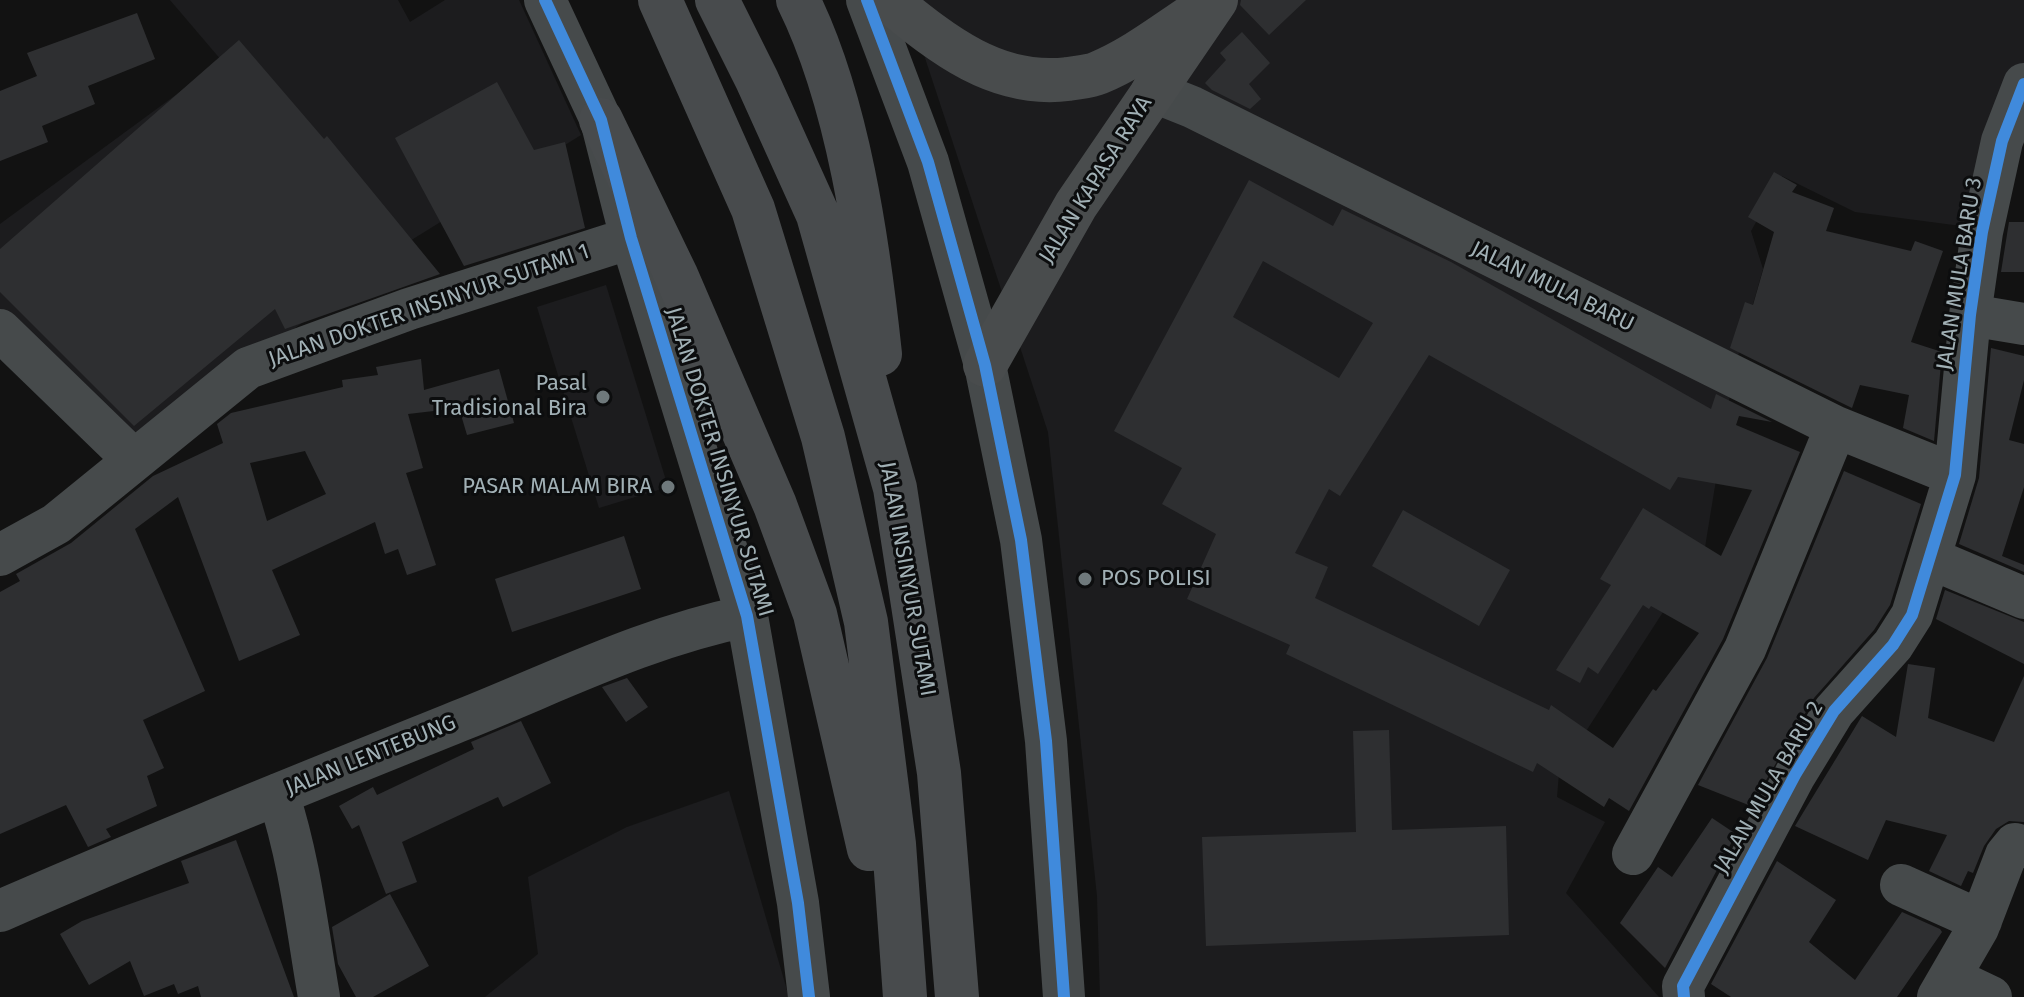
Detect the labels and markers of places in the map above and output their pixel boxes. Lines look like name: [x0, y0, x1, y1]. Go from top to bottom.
place label: Pasal Tradisional Bira: [432, 371, 587, 422]
marker: Pasal Tradisional Bira: [594, 388, 612, 406]
place label: PASAR MALAM BIRA: [462, 474, 652, 500]
marker: PASAR MALAM BIRA: [659, 478, 677, 496]
place label: POS POLISI: [1101, 566, 1211, 592]
marker: POS POLISI: [1076, 570, 1094, 588]

